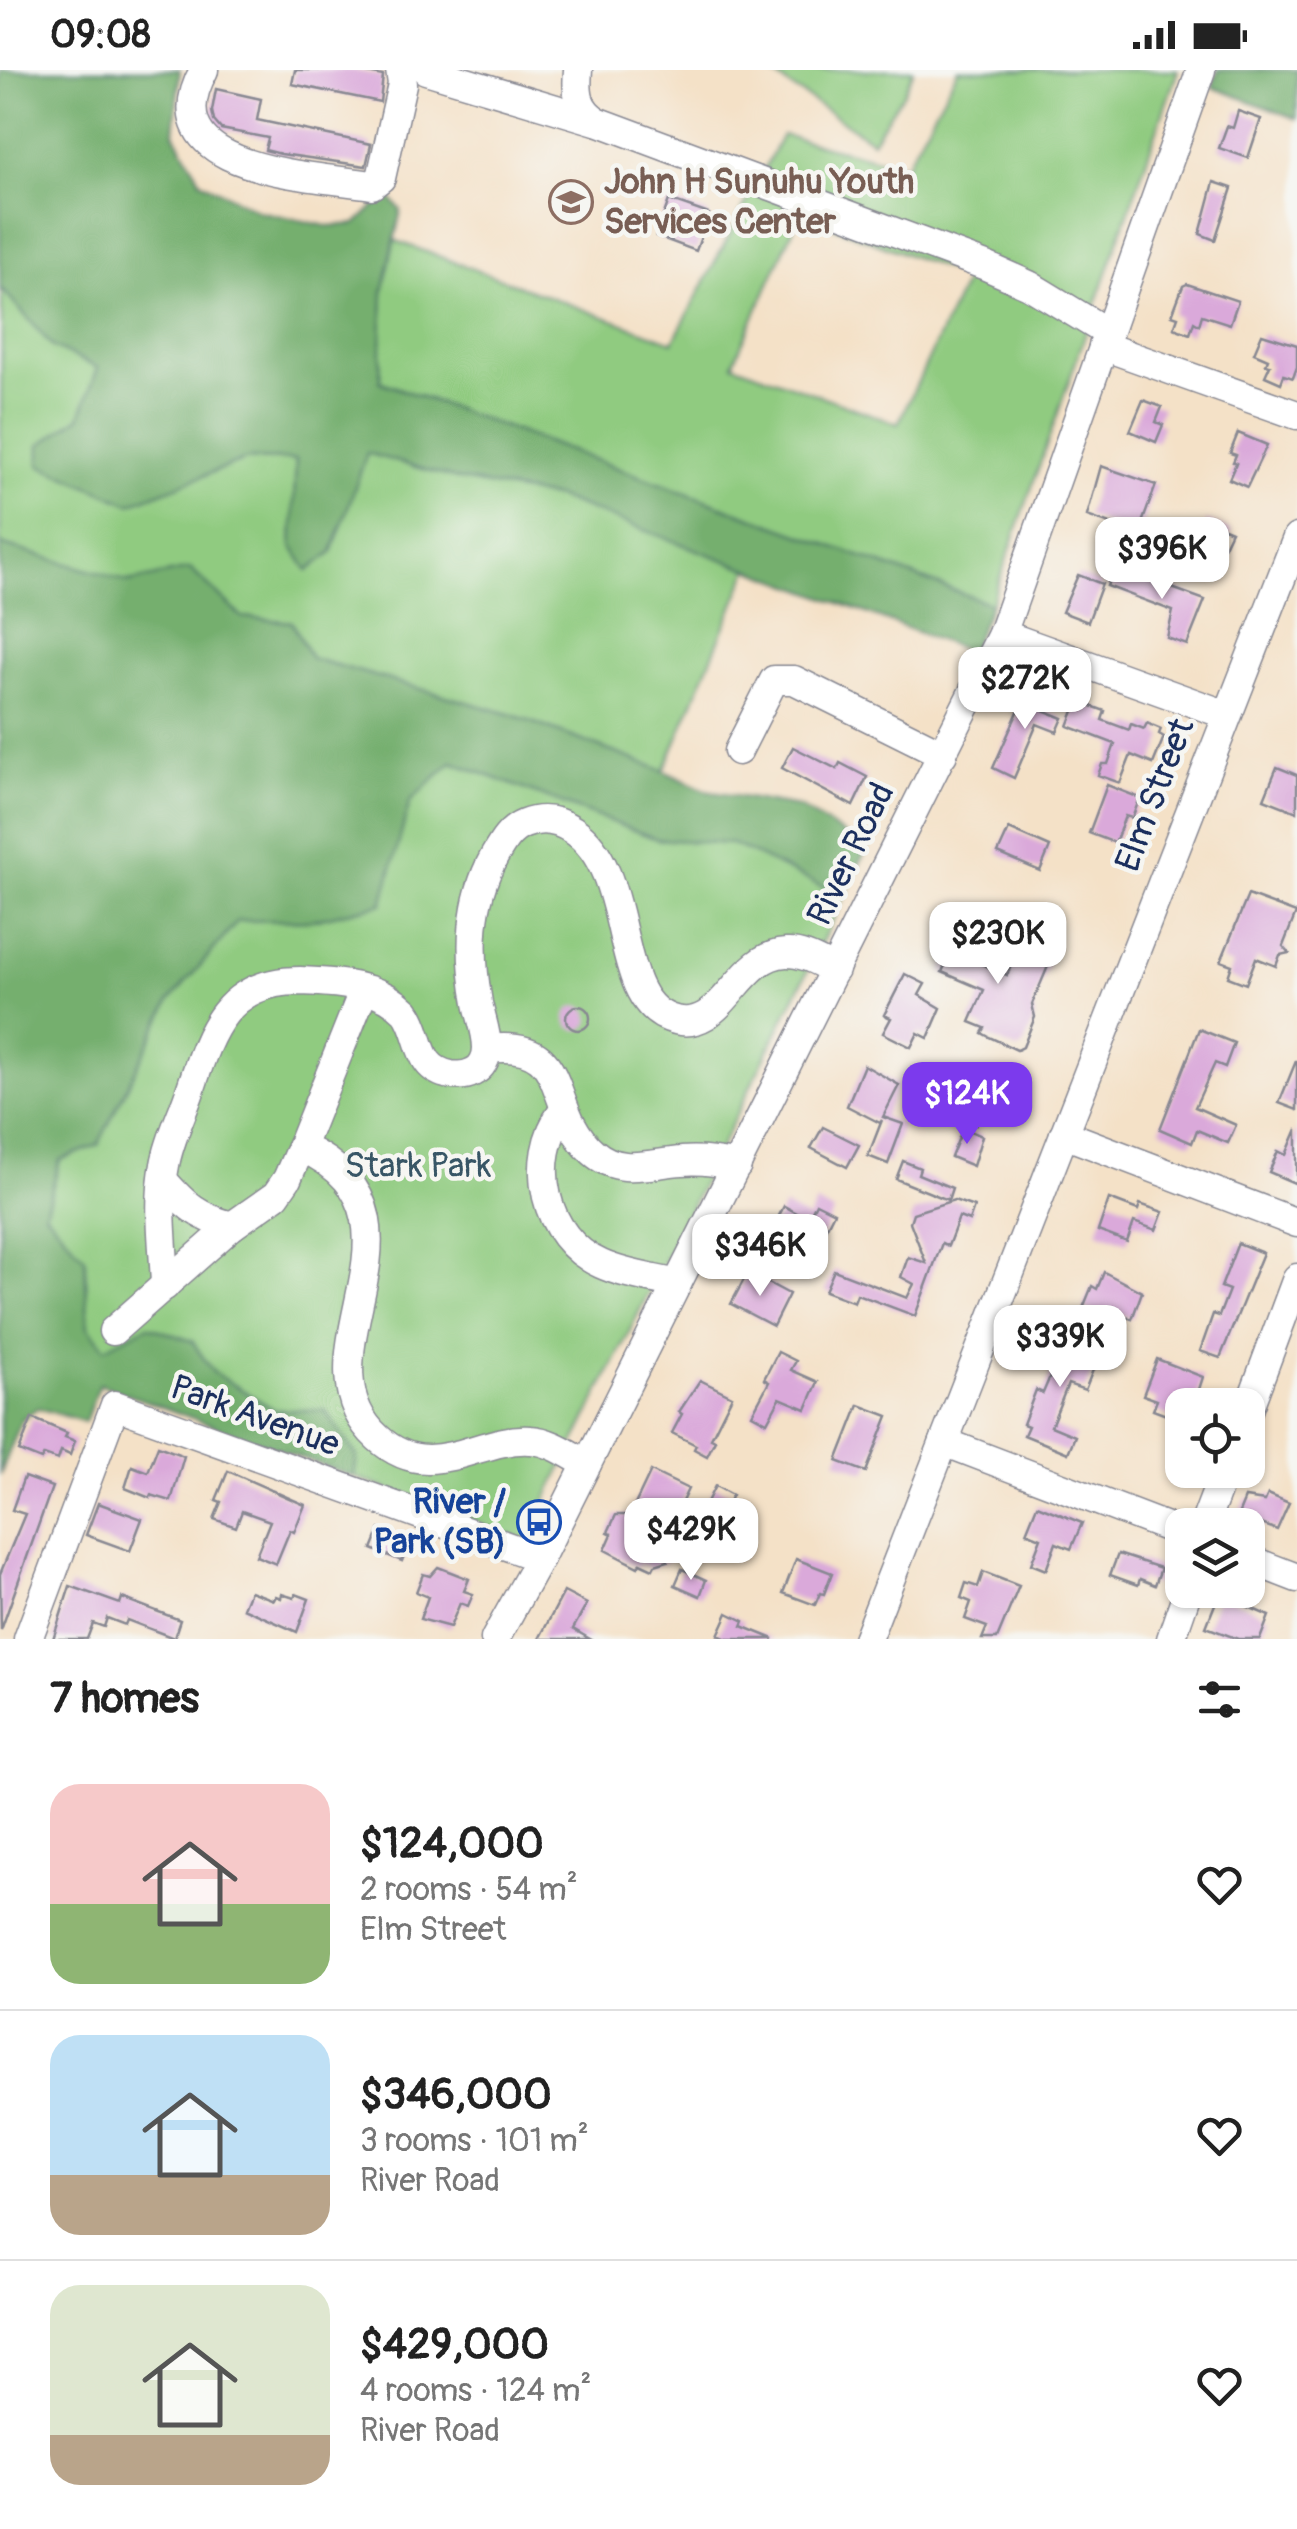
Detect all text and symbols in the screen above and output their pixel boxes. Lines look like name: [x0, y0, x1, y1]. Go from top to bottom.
text: 09:08: [50, 11, 151, 59]
place label: John H Sunuhu Youth Services Center: [604, 160, 914, 244]
school or university icon: John H Sunuhu Youth Services Center: [548, 179, 594, 225]
pin: $396K: [1092, 517, 1232, 602]
text: $396K: [1117, 529, 1207, 569]
pin: $272K: [955, 647, 1095, 732]
text: $272K: [980, 659, 1070, 699]
street label: Elm Street: [1106, 712, 1205, 878]
street label: River Road: [798, 776, 904, 932]
pin: $230K: [928, 902, 1068, 987]
text: $230K: [951, 914, 1045, 954]
pin: $124K: [897, 1062, 1037, 1147]
text: $124K: [924, 1074, 1010, 1114]
park label: Stark Park: [345, 1144, 492, 1188]
pin: $346K: [690, 1214, 830, 1299]
text: $346K: [714, 1226, 806, 1266]
pin: $339K: [990, 1305, 1130, 1390]
text: $339K: [1016, 1317, 1104, 1357]
street label: Park Avenue: [165, 1365, 345, 1467]
map controls: [1165, 1388, 1265, 1608]
button: locate: [1165, 1388, 1265, 1488]
place label: River / Park (SB): [373, 1480, 506, 1564]
pin: $429K: [621, 1498, 761, 1583]
bus stop icon: River / Park (SB): [516, 1499, 562, 1545]
button: layers: [1165, 1508, 1265, 1608]
text: $429K: [646, 1510, 736, 1550]
icon: filters: [1192, 1672, 1247, 1727]
text: 7 homes: [50, 1673, 199, 1725]
text: $124,000: [360, 1818, 544, 1870]
icon: home: [130, 1824, 250, 1944]
icon: heart: [1192, 1857, 1247, 1912]
text: 2 rooms · 54 m²: [360, 1870, 578, 1910]
text: Elm Street: [360, 1910, 506, 1950]
text: $346,000: [360, 2069, 552, 2121]
icon: home: [130, 2075, 250, 2195]
icon: heart: [1192, 2108, 1247, 2163]
text: 3 rooms · 101 m²: [360, 2121, 589, 2161]
text: River Road: [360, 2161, 500, 2201]
text: $429,000: [360, 2319, 549, 2371]
icon: home: [130, 2325, 250, 2445]
icon: heart: [1192, 2358, 1247, 2413]
text: 4 rooms · 124 m²: [360, 2371, 591, 2411]
text: River Road: [360, 2411, 500, 2451]

